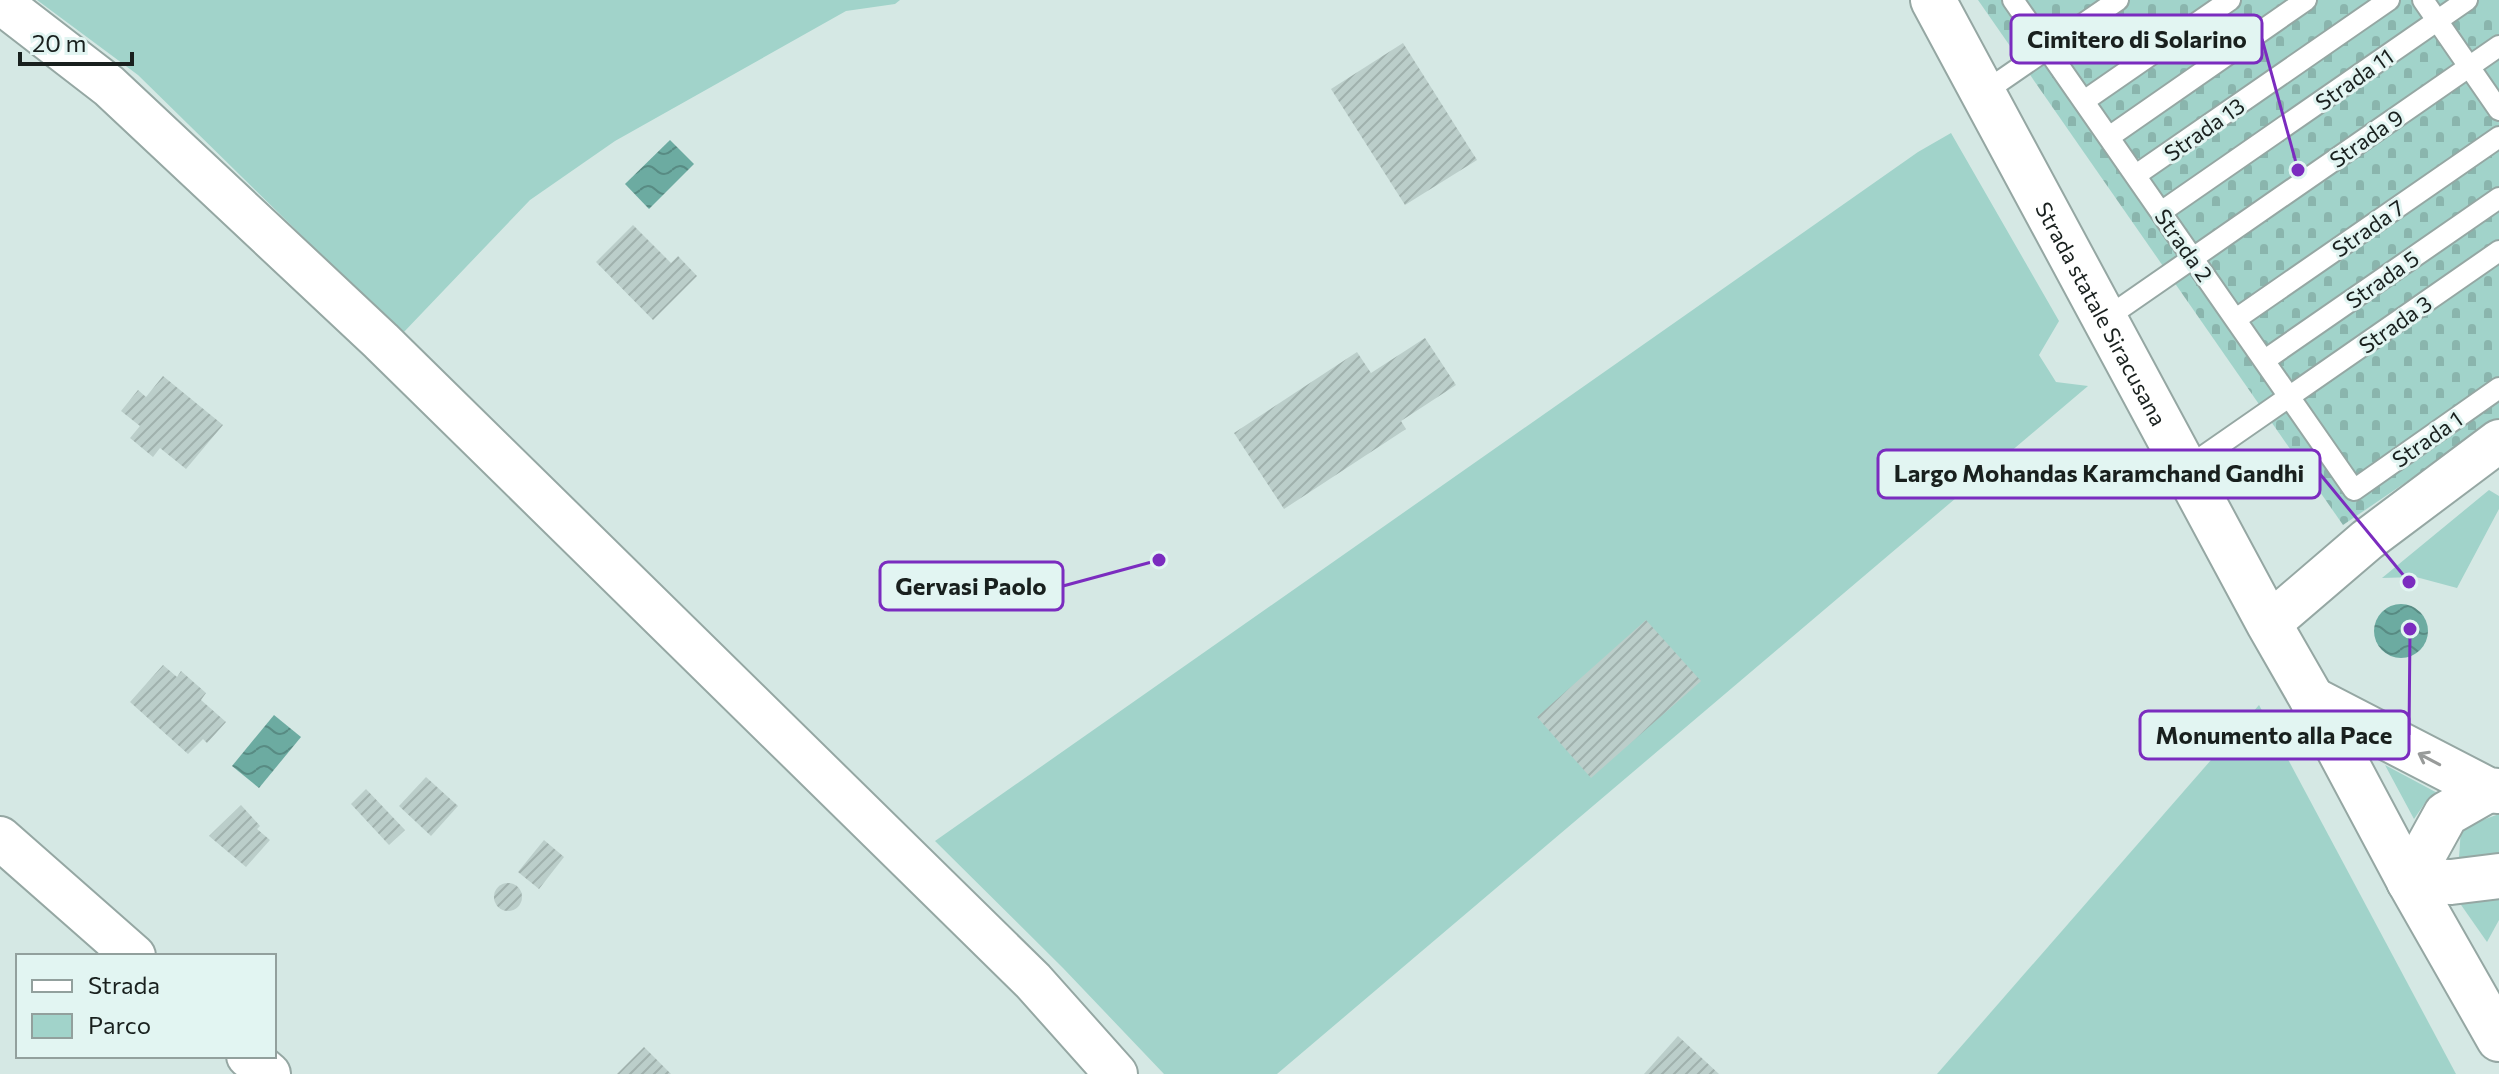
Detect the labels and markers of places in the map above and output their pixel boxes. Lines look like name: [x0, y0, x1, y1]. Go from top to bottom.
callout: Cimitero di Solarino: [2011, 15, 2262, 63]
callout: Largo Mohandas Karamchand Gandhi: [1878, 450, 2320, 498]
callout: Gervasi Paolo: [880, 562, 1063, 610]
callout: Monumento alla Pace: [2140, 711, 2409, 759]

